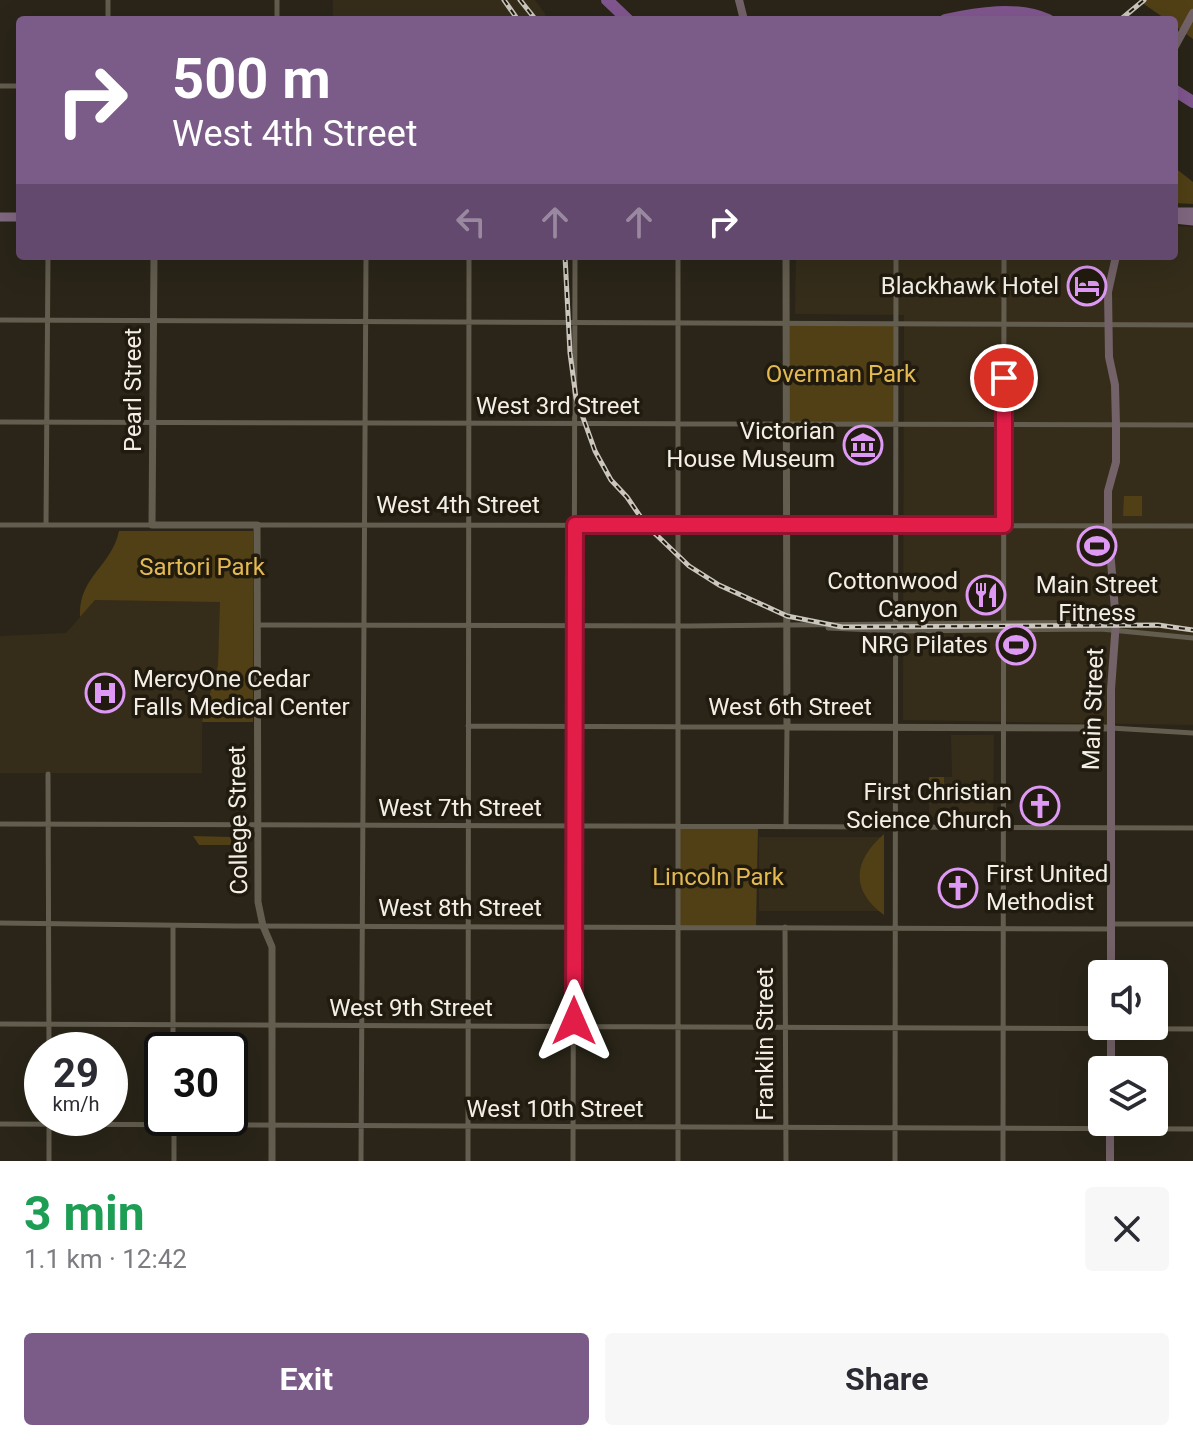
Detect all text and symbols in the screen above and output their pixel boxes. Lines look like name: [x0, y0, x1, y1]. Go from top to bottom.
text: 500 m: [172, 46, 331, 112]
icon: right: [40, 48, 144, 152]
text: West 4th Street: [172, 113, 418, 155]
icon: left: [449, 200, 493, 244]
icon: ahead: [533, 200, 577, 244]
icon: ahead: [617, 200, 661, 244]
icon: right: [701, 200, 745, 244]
hotel icon: Blackhawk Hotel: [1066, 265, 1108, 307]
place label: Blackhawk Hotel: [881, 272, 1059, 300]
street label: Pearl Street: [119, 328, 147, 452]
pin: [970, 344, 1038, 412]
icon: arrive: [982, 356, 1026, 400]
park label: Overman Park: [766, 360, 917, 388]
street label: West 3rd Street: [476, 392, 640, 420]
place label: Victorian House Museum: [666, 417, 835, 473]
museum icon: Victorian House Museum: [842, 424, 884, 466]
street label: West 4th Street: [376, 491, 540, 519]
sports icon: Main Street Fitness: [1076, 525, 1118, 567]
park label: Sartori Park: [139, 553, 266, 581]
place label: Cottonwood Canyon: [827, 567, 958, 623]
place label: Main Street Fitness: [1036, 571, 1158, 627]
restaurant icon: Cottonwood Canyon: [965, 574, 1007, 616]
sports icon: NRG Pilates: [995, 624, 1037, 666]
place label: NRG Pilates: [861, 631, 988, 659]
street label: Main Street: [1077, 647, 1109, 771]
place label: MercyOne Cedar Falls Medical Center: [133, 665, 350, 721]
hospital icon: MercyOne Cedar Falls Medical Center: [84, 672, 126, 714]
street label: West 6th Street: [708, 693, 872, 721]
street label: College Street: [223, 745, 253, 895]
place label: First Christian Science Church: [846, 778, 1012, 834]
church icon: First Christian Science Church: [1019, 785, 1061, 827]
street label: West 7th Street: [378, 794, 542, 822]
place label: First United Methodist: [986, 860, 1108, 916]
park label: Lincoln Park: [652, 863, 785, 891]
church icon: First United Methodist: [937, 867, 979, 909]
street label: West 8th Street: [378, 894, 542, 922]
map controls: [1088, 960, 1168, 1136]
button: sound: [1088, 960, 1168, 1040]
street label: Franklin Street: [751, 967, 779, 1121]
position arrow: [532, 979, 616, 1063]
street label: West 9th Street: [329, 994, 493, 1022]
speed limit sign: 30: [144, 1032, 248, 1136]
text: 29: [53, 1050, 99, 1097]
button: layers: [1088, 1056, 1168, 1136]
text: km/h: [53, 1092, 99, 1116]
street label: West 10th Street: [466, 1095, 644, 1123]
text: 3 min: [24, 1185, 145, 1242]
button: close: [1085, 1187, 1169, 1271]
text: 1.1 km · 12:42: [24, 1244, 187, 1274]
button: Exit: [24, 1333, 589, 1425]
button: Share: [605, 1333, 1169, 1425]

